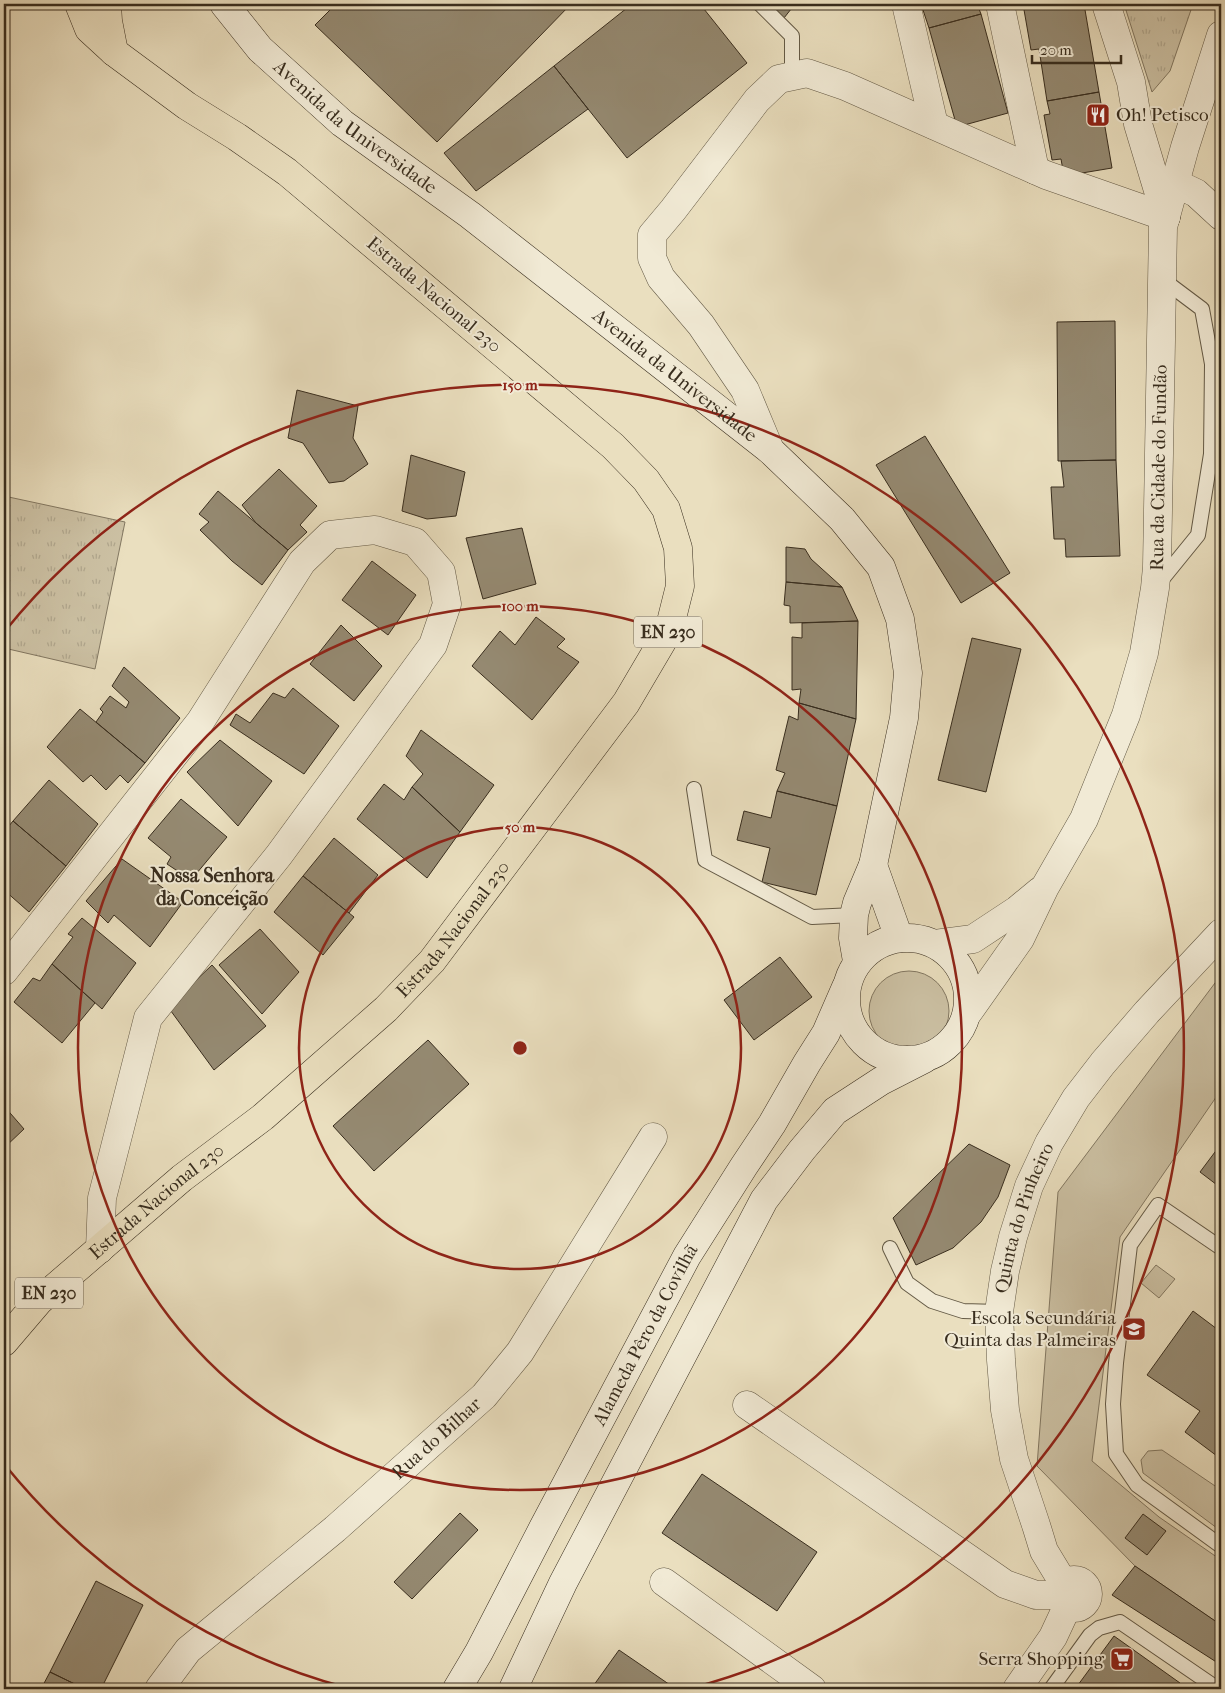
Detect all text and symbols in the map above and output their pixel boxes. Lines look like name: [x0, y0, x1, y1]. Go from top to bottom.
scale bar: [1032, 32, 1121, 64]
text: 20 m: [1040, 41, 1072, 59]
street label: Avenida da Universidade: [268, 55, 441, 199]
restaurant icon: Oh! Petisco: [1085, 102, 1111, 128]
place label: Oh! Petisco: [1116, 104, 1209, 126]
street label: Estrada Nacional 230: [362, 232, 506, 358]
street label: Avenida da Universidade: [588, 304, 761, 447]
street label: Rua da Cidade do Fundão: [1146, 364, 1172, 571]
text: 150 m: [502, 376, 538, 394]
text: 100 m: [501, 597, 539, 615]
road number: EN 230: [634, 616, 702, 648]
text: 50 m: [505, 818, 536, 836]
street label: Estrada Nacional 230: [392, 857, 514, 1002]
district label: Nossa Senhora da Conceição: [150, 864, 275, 911]
centre of rings: [511, 1039, 529, 1057]
street label: Estrada Nacional 230: [85, 1139, 229, 1264]
street label: Quinta do Pinheiro: [991, 1139, 1059, 1295]
street label: Alameda Pêro da Covilhã: [588, 1240, 703, 1430]
road number: EN 230: [15, 1278, 83, 1309]
place label: Escola Secundária Quinta das Palmeiras: [944, 1307, 1116, 1351]
school or university icon: Escola Secundária Quinta das Palmeiras: [1121, 1316, 1147, 1342]
street label: Rua do Bilhar: [387, 1392, 486, 1484]
supermarket icon: Serra Shopping: [1109, 1646, 1135, 1672]
place label: Serra Shopping: [978, 1648, 1105, 1670]

